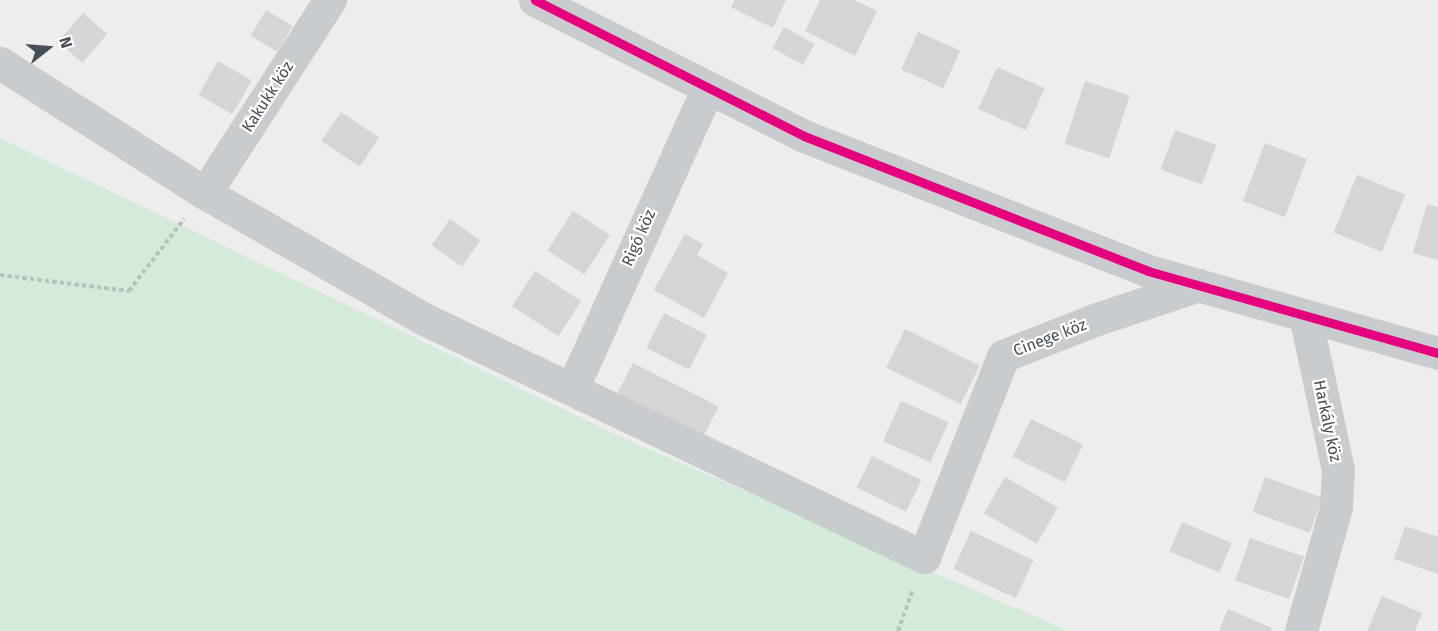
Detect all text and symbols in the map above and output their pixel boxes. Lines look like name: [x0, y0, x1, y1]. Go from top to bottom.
north arrow: [18, 18, 78, 78]
text: N: [55, 35, 76, 50]
street label: Kakukk köz: [238, 58, 298, 136]
street label: Rigó köz: [618, 207, 660, 269]
street label: Cinege köz: [1011, 315, 1089, 361]
street label: Harkály köz: [1309, 378, 1345, 464]

